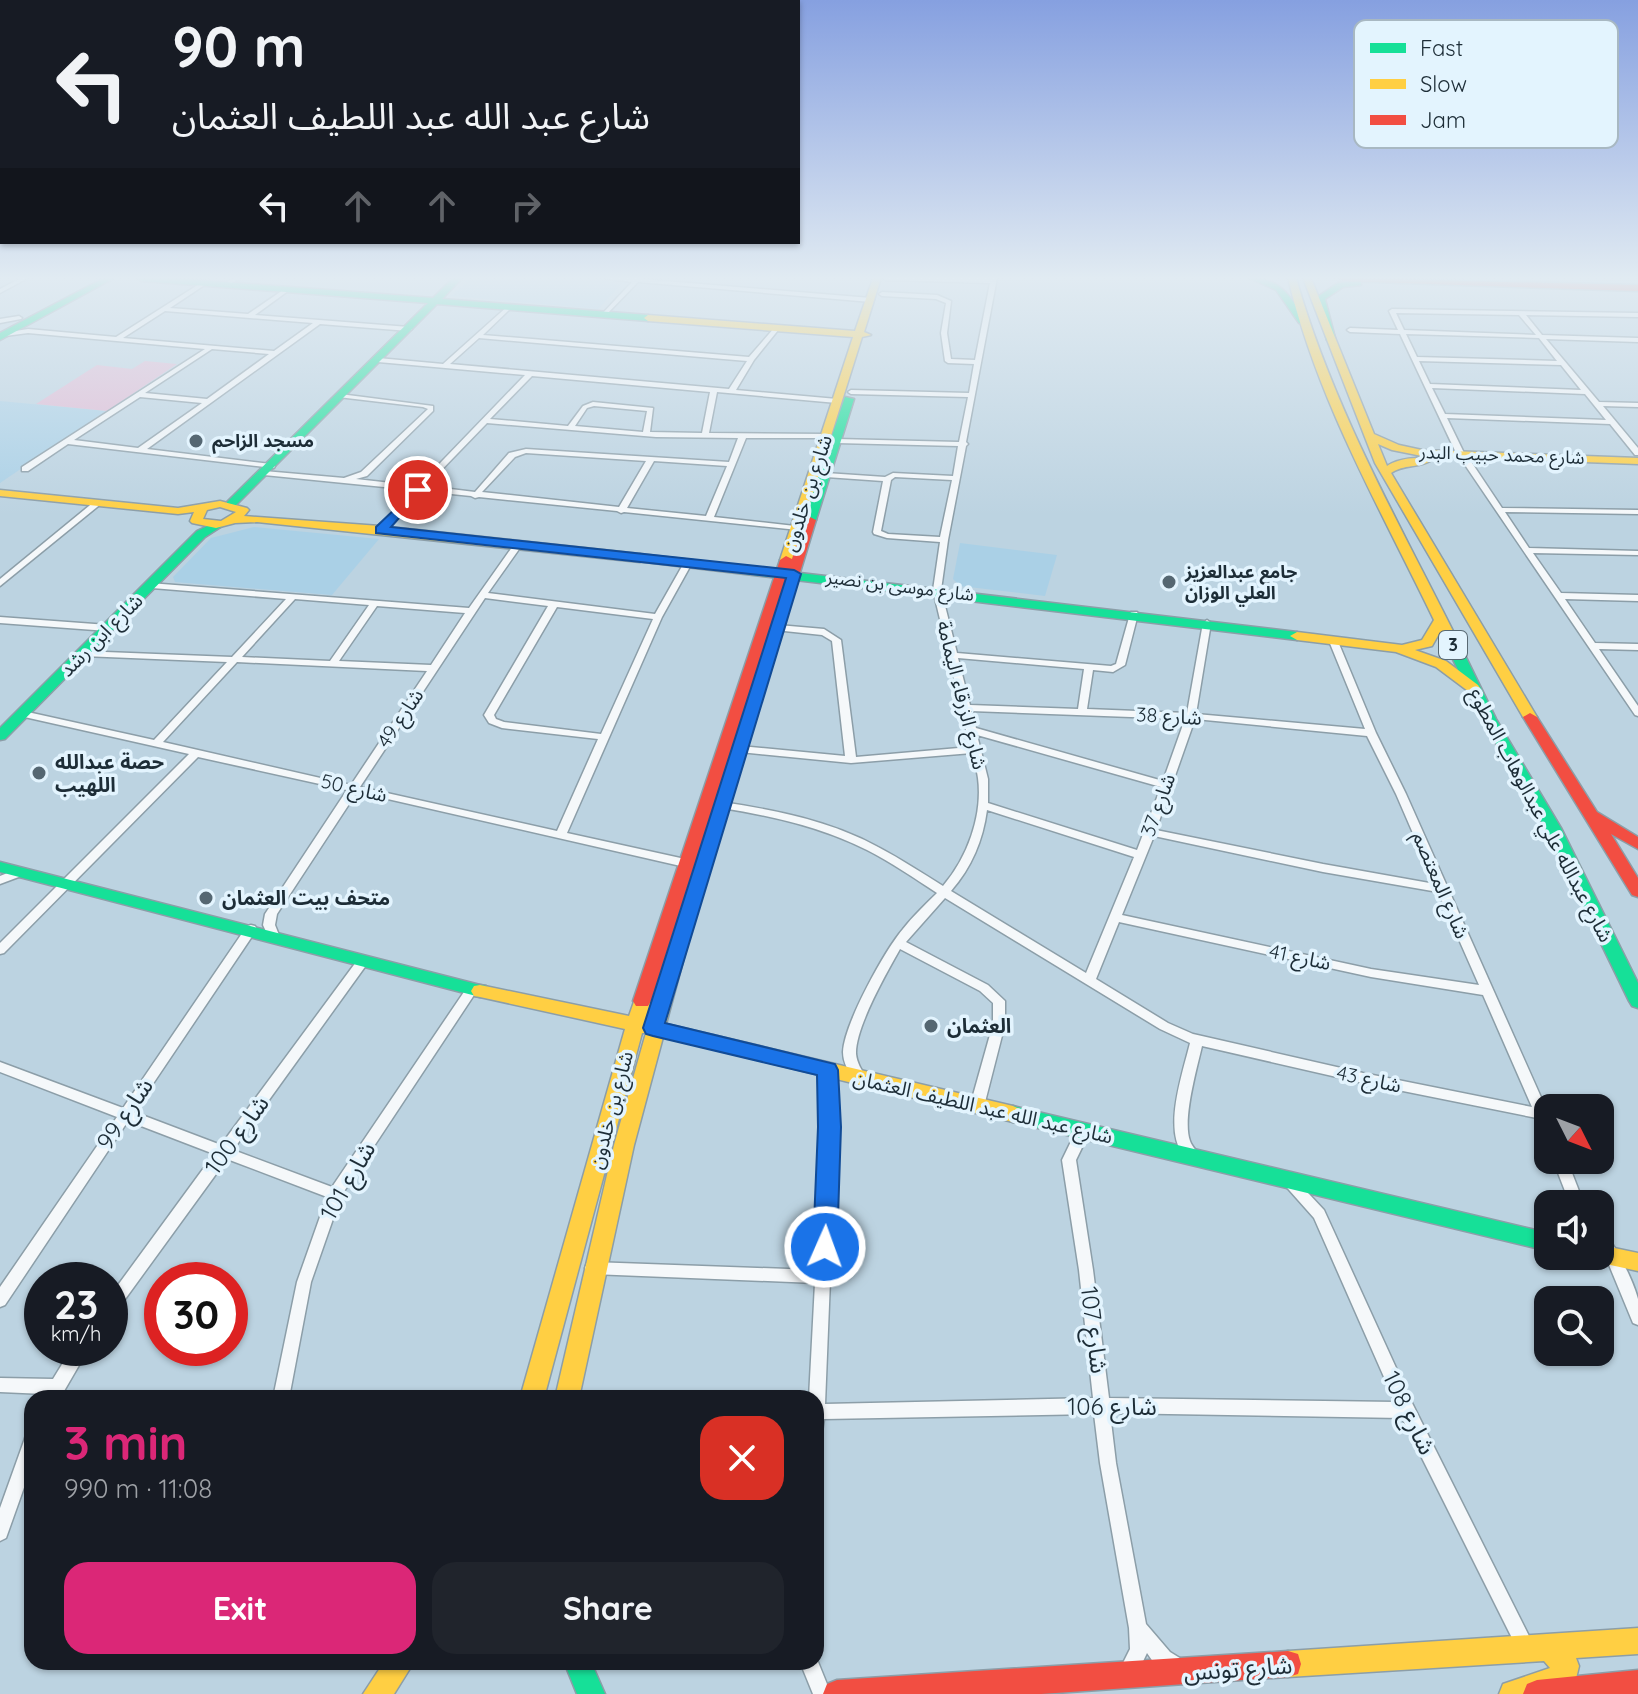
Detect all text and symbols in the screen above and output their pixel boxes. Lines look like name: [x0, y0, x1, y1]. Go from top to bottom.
text: 90 m: [172, 11, 306, 81]
legend: [1354, 20, 1618, 148]
icon: left: [40, 32, 144, 136]
text: Fast: [1420, 34, 1463, 62]
text: Slow: [1420, 70, 1467, 98]
text: شارع عبد الله عبد اللطيف العثمان: [172, 93, 650, 138]
text: Jam: [1420, 106, 1466, 134]
icon: left: [252, 184, 296, 228]
icon: ahead: [336, 184, 380, 228]
icon: ahead: [420, 184, 464, 228]
icon: right: [504, 184, 548, 228]
place label: مسجد الزاحم: [212, 429, 314, 454]
street label: شارع بن خلدون: [776, 431, 840, 555]
marker: مسجد الزاحم: [187, 432, 205, 450]
street label: شارع محمد حبيب البدر: [1418, 440, 1585, 472]
pin: [384, 456, 452, 524]
icon: arrive: [396, 468, 440, 512]
place label: جامع عبدالعزيز العلي الوزان: [1184, 560, 1297, 607]
street label: شارع موسى بن نصير: [823, 565, 975, 609]
marker: جامع عبدالعزيز العلي الوزان: [1160, 573, 1178, 591]
street label: شارع ابن رشد: [54, 588, 150, 684]
street label: شارع الزرقاء اليمامة: [929, 618, 993, 773]
road number: 3: [1439, 631, 1467, 659]
street label: شارع 49: [371, 683, 431, 754]
street label: شارع عبدالله علي عبدالوهاب المطوع: [1460, 683, 1619, 948]
street label: شارع 38: [1135, 701, 1203, 733]
place label: حصة عبدالله اللهيب: [55, 749, 164, 797]
marker: حصة عبدالله اللهيب: [30, 764, 48, 782]
street label: شارع 50: [318, 768, 390, 810]
street label: شارع 37: [1135, 770, 1183, 841]
street label: شارع المعتصم: [1405, 827, 1475, 943]
place label: متحف بيت العثمان: [222, 885, 390, 910]
marker: متحف بيت العثمان: [197, 889, 215, 907]
street label: شارع 41: [1266, 938, 1333, 978]
place label: العثمان: [947, 1013, 1011, 1038]
marker: العثمان: [922, 1017, 940, 1035]
street label: شارع بن خلدون: [583, 1048, 641, 1172]
street label: شارع 43: [1334, 1059, 1404, 1100]
street label: شارع عبد الله عبد اللطيف العثمان: [850, 1064, 1115, 1151]
street label: شارع 99: [89, 1072, 161, 1157]
street label: شارع 100: [197, 1089, 277, 1182]
north arrow: [1534, 1094, 1614, 1174]
map controls: [1534, 1094, 1614, 1366]
street label: شارع 101: [313, 1136, 384, 1226]
button: sound: [1534, 1190, 1614, 1270]
position arrow: [783, 1205, 867, 1289]
speed limit sign: 30: [144, 1262, 248, 1366]
text: 23: [54, 1279, 98, 1329]
street label: شارع 107: [1072, 1285, 1115, 1375]
button: search: [1534, 1286, 1614, 1366]
text: km/h: [51, 1321, 101, 1346]
street label: شارع 108: [1374, 1366, 1443, 1461]
street label: شارع 106: [1067, 1391, 1157, 1424]
text: 3 min: [64, 1412, 187, 1472]
button: close: [700, 1416, 784, 1500]
text: 990 m · 11:08: [64, 1472, 212, 1505]
button: Exit: [64, 1562, 416, 1654]
button: Share: [432, 1562, 784, 1654]
street label: شارع تونس: [1183, 1649, 1293, 1690]

